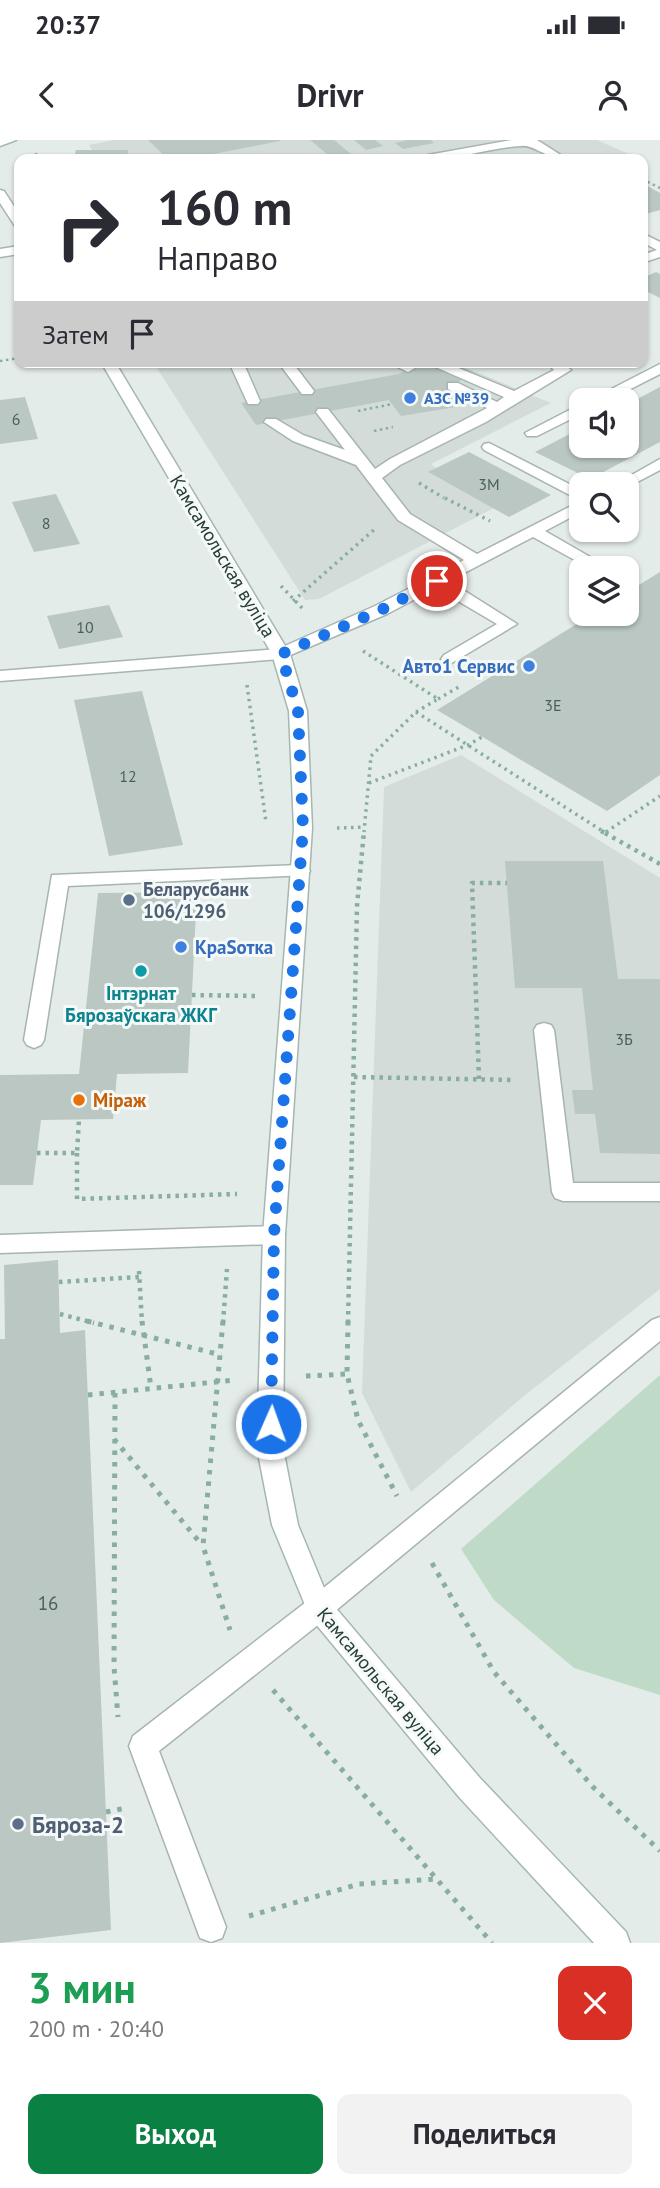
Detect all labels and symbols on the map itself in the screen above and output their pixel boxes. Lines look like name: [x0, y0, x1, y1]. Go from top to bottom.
place label: АЗС №39: [424, 388, 489, 408]
marker: АЗС №39: [402, 390, 418, 406]
house number: 6: [12, 409, 20, 429]
street label: Камсамольская вуліца: [165, 470, 281, 642]
house number: 3М: [478, 474, 500, 494]
house number: 8: [42, 513, 50, 533]
pin: [407, 551, 467, 611]
house number: 10: [76, 617, 94, 637]
place label: Авто1 Сервис: [403, 654, 515, 678]
marker: Авто1 Сервис: [521, 658, 537, 674]
house number: 3Е: [544, 695, 562, 715]
house number: 12: [119, 766, 137, 786]
place label: Беларусбанк 106/1296: [143, 877, 250, 923]
marker: Беларусбанк 106/1296: [121, 892, 137, 908]
place label: КраSотка: [195, 935, 273, 959]
marker: КраSотка: [173, 939, 189, 955]
marker: Інтэрнат Бярозаўскага ЖКГ: [133, 963, 149, 979]
place label: Інтэрнат Бярозаўскага ЖКГ: [65, 981, 217, 1027]
house number: 3Б: [615, 1029, 633, 1049]
place label: Міраж: [93, 1088, 147, 1112]
marker: Міраж: [71, 1092, 87, 1108]
position arrow: [234, 1387, 308, 1461]
house number: 16: [38, 1591, 58, 1615]
street label: Камсамольская вуліца: [312, 1602, 450, 1760]
place label: Бяроза-2: [32, 1810, 124, 1839]
marker: Бяроза-2: [10, 1816, 26, 1832]

